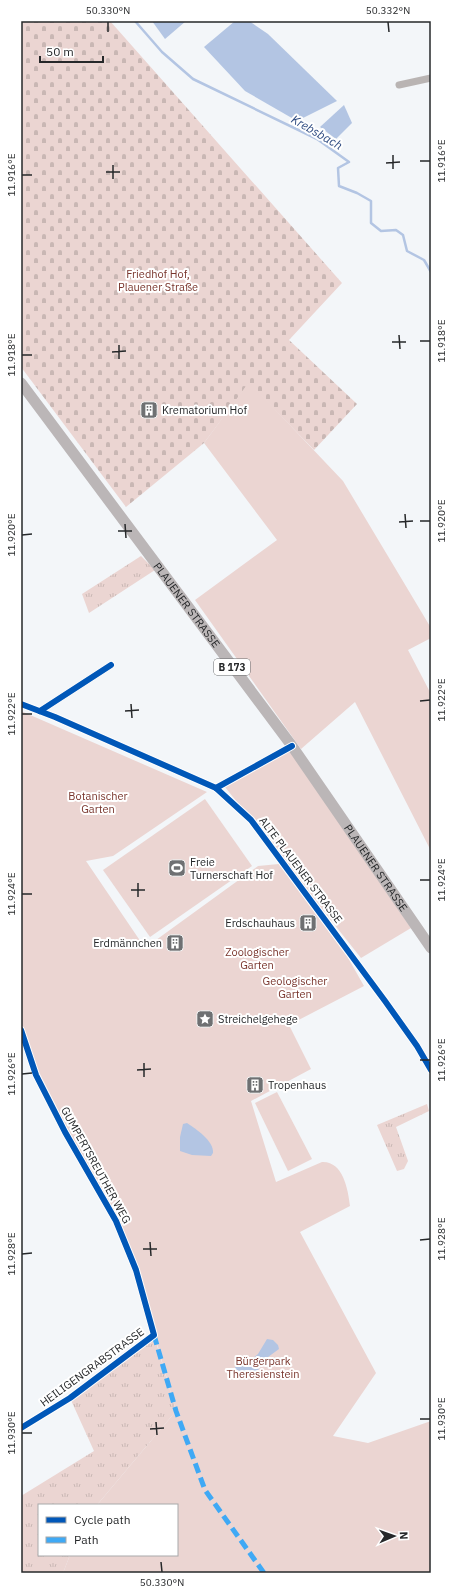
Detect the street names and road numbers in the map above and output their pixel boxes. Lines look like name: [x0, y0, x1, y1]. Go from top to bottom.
street label: PLAUENER STRASSE: [150, 560, 223, 650]
road number: B 173: [214, 659, 250, 675]
street label: ALTE PLAUENER STRASSE: [256, 814, 346, 926]
street label: PLAUENER STRASSE: [341, 822, 411, 914]
street label: GUMPERTSREUTHER WEG: [58, 1104, 134, 1226]
street label: HEILIGENGRABSTRASSE: [37, 1325, 147, 1409]

